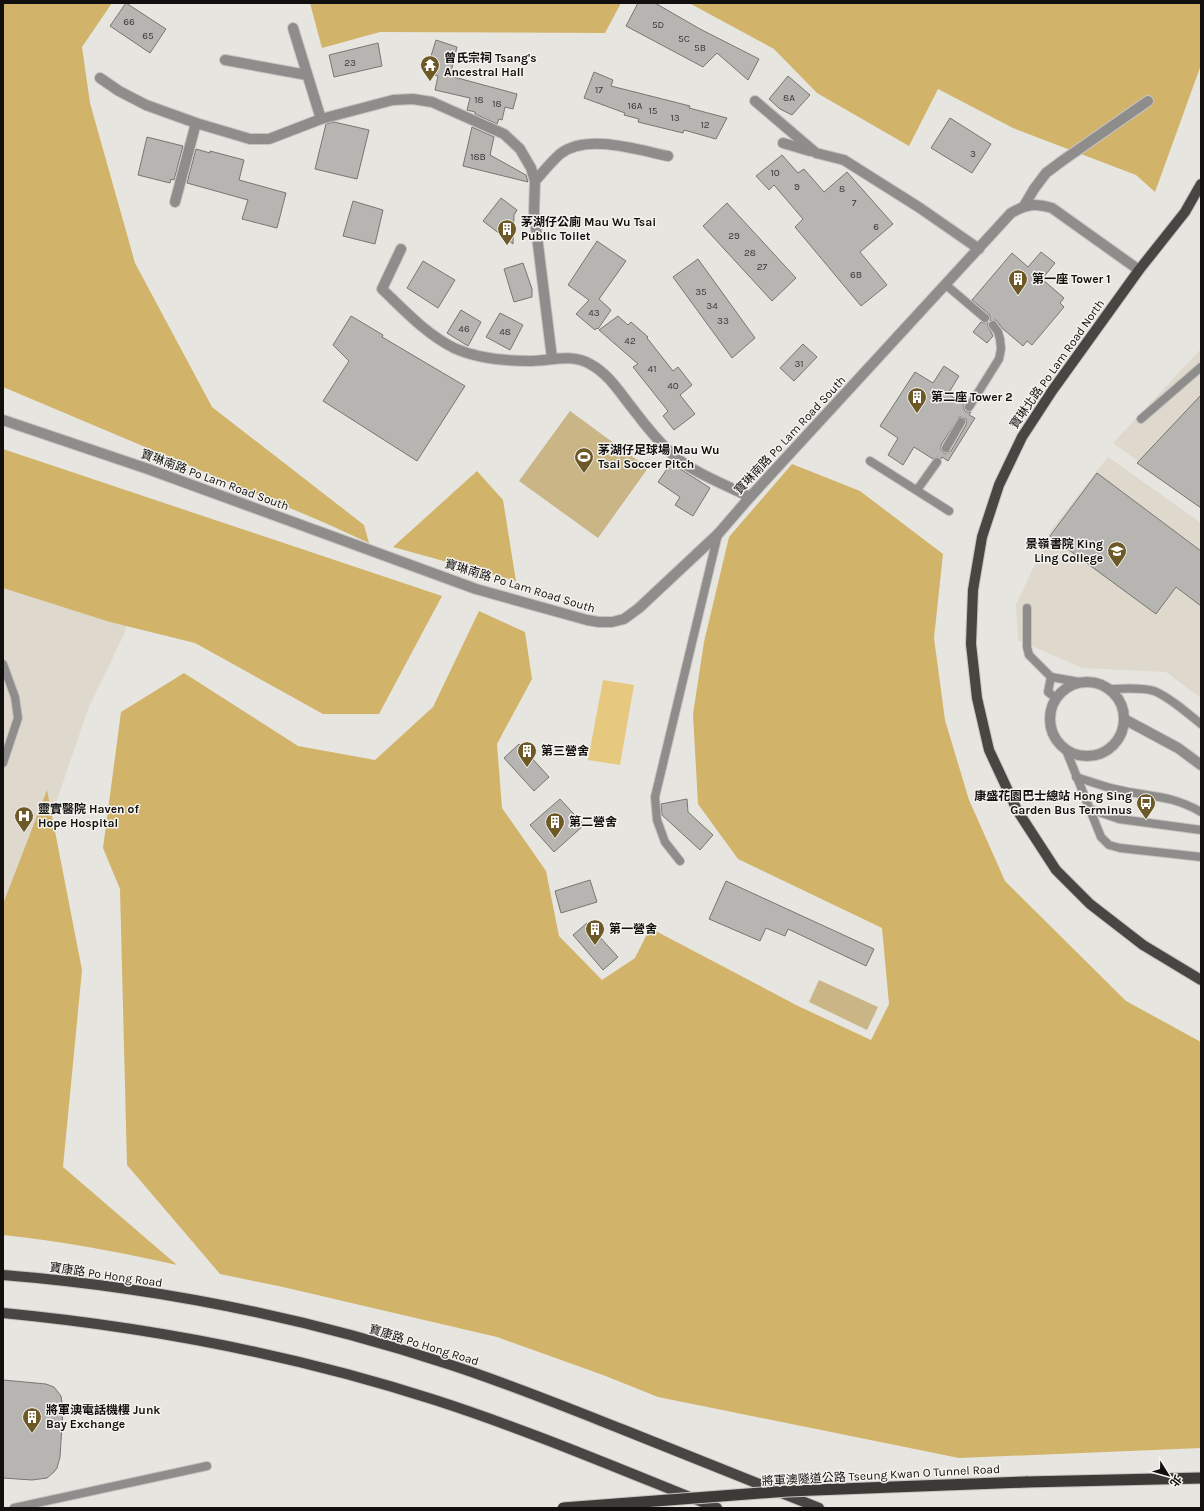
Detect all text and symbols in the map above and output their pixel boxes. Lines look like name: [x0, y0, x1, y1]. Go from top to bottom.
house number: 66: [123, 16, 135, 28]
house number: 5D: [652, 19, 664, 31]
house number: 65: [142, 30, 154, 42]
house number: 5C: [678, 33, 690, 45]
house number: 5B: [694, 42, 706, 54]
place label: 曾氏宗祠 Tsang's Ancestral Hall: [444, 51, 537, 79]
temple icon: 曾氏宗祠 Tsang's Ancestral Hall: [419, 54, 441, 82]
house number: 23: [344, 57, 356, 69]
house number: 17: [595, 84, 603, 96]
house number: 8A: [783, 92, 795, 104]
house number: 18: [474, 94, 484, 106]
house number: 18: [492, 98, 502, 110]
house number: 16A: [628, 100, 643, 112]
house number: 15: [649, 105, 658, 117]
house number: 13: [670, 112, 680, 124]
house number: 12: [700, 119, 710, 131]
house number: 3: [970, 148, 976, 160]
house number: 18B: [470, 151, 486, 163]
house number: 10: [770, 167, 780, 179]
house number: 9: [794, 181, 800, 193]
house number: 8: [839, 183, 845, 195]
house number: 7: [852, 197, 857, 209]
place label: 茅湖仔公廁 Mau Wu Tsai Public Toilet: [521, 215, 656, 243]
building icon: 茅湖仔公廁 Mau Wu Tsai Public Toilet: [496, 218, 518, 246]
house number: 6: [873, 221, 879, 233]
house number: 29: [728, 230, 740, 242]
house number: 28: [744, 247, 756, 259]
house number: 27: [757, 261, 768, 273]
building icon: 第一座 Tower 1: [1007, 268, 1029, 296]
house number: 6B: [850, 269, 862, 281]
place label: 第一座 Tower 1: [1032, 272, 1111, 286]
house number: 35: [695, 286, 707, 298]
street label: 寶琳北路 Po Lam Road North: [1007, 297, 1107, 431]
house number: 34: [706, 300, 718, 312]
house number: 43: [588, 307, 600, 319]
house number: 33: [717, 315, 729, 327]
house number: 46: [458, 323, 470, 335]
house number: 48: [499, 326, 511, 338]
house number: 42: [624, 335, 636, 347]
house number: 31: [794, 358, 804, 370]
house number: 41: [648, 363, 656, 375]
street label: 寶琳南路 Po Lam Road South: [732, 373, 848, 497]
house number: 40: [667, 380, 679, 392]
building icon: 第二座 Tower 2: [906, 386, 928, 414]
place label: 第二座 Tower 2: [931, 390, 1013, 404]
place label: 茅湖仔足球場 Mau Wu Tsai Soccer Pitch: [598, 443, 720, 471]
sports icon: 茅湖仔足球場 Mau Wu Tsai Soccer Pitch: [573, 446, 595, 474]
street label: 寶琳南路 Po Lam Road South: [139, 447, 291, 513]
place label: 景嶺書院 King Ling College: [1026, 537, 1103, 565]
school or university icon: 景嶺書院 King Ling College: [1106, 540, 1128, 568]
street label: 寶琳南路 Po Lam Road South: [443, 556, 597, 616]
building icon: 第三營舍: [516, 740, 538, 768]
place label: 第三營舍: [541, 744, 589, 758]
place label: 康盛花園巴士總站 Hong Sing Garden Bus Terminus: [974, 789, 1132, 817]
bus stop icon: 康盛花園巴士總站 Hong Sing Garden Bus Terminus: [1135, 792, 1157, 820]
place label: 靈實醫院 Haven of Hope Hospital: [38, 802, 139, 830]
hospital icon: 靈實醫院 Haven of Hope Hospital: [13, 805, 35, 833]
building icon: 第二營舍: [544, 811, 566, 839]
place label: 第二營舍: [569, 815, 617, 829]
building icon: 第一營舍: [584, 918, 606, 946]
place label: 第一營舍: [609, 922, 657, 936]
street label: 寶康路 Po Hong Road: [49, 1260, 163, 1290]
street label: 寶康路 Po Hong Road: [367, 1322, 481, 1368]
place label: 將軍澳電話機樓 Junk Bay Exchange: [46, 1403, 160, 1431]
building icon: 將軍澳電話機樓 Junk Bay Exchange: [21, 1406, 43, 1434]
north arrow: [1148, 1455, 1188, 1495]
street label: 將軍澳隧道公路 Tseung Kwan O Tunnel Road: [762, 1462, 1000, 1488]
text: 北: [1167, 1472, 1184, 1489]

